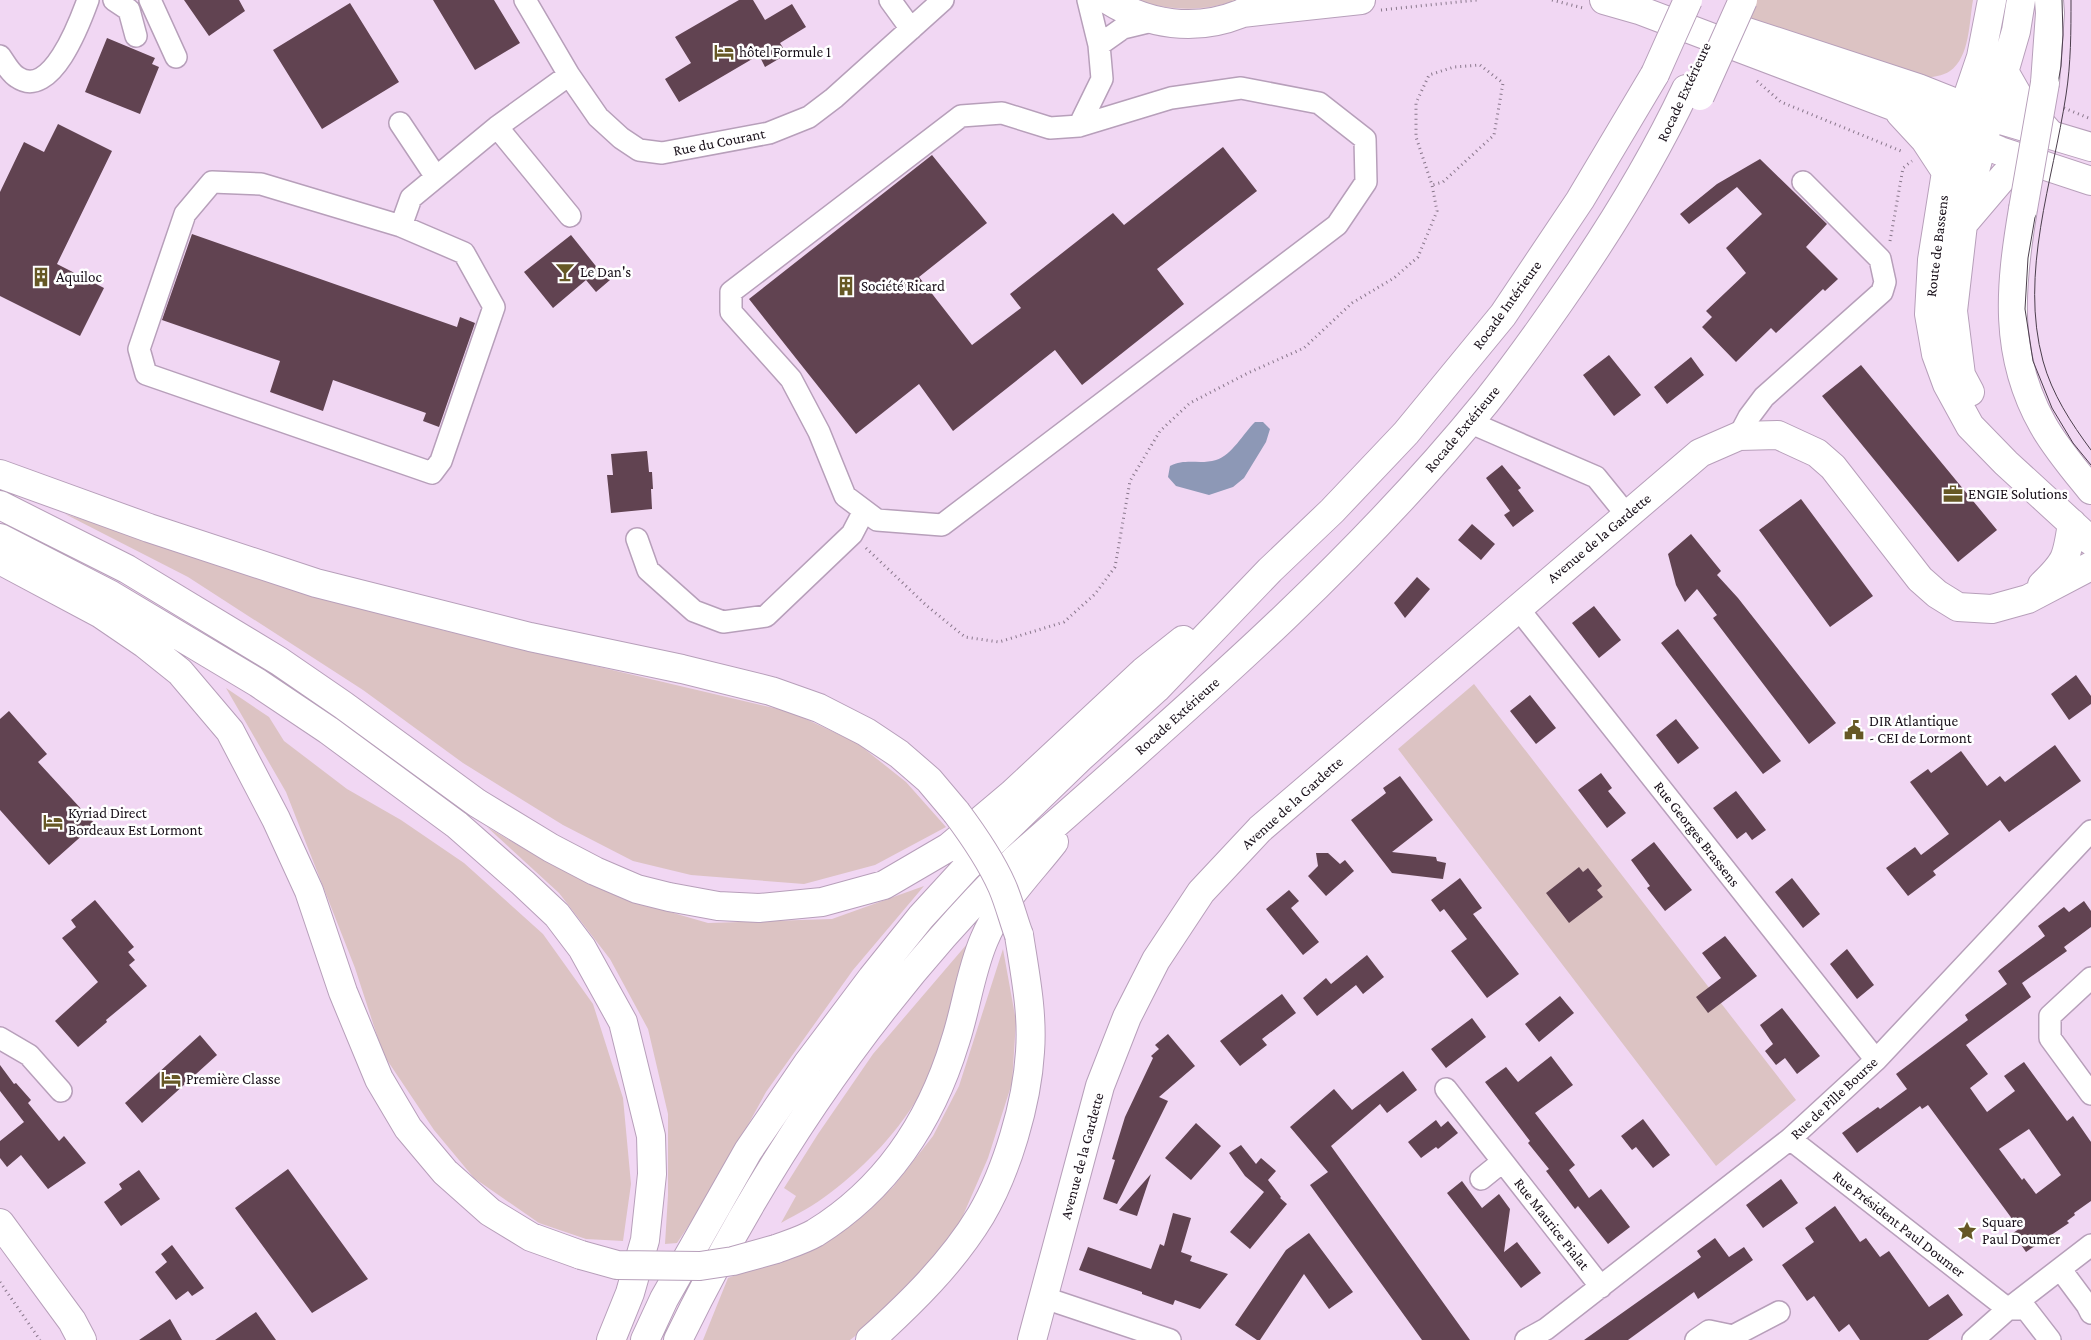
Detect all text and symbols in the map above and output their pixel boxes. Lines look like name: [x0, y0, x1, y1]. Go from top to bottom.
street label: Rocade Extérieure: [1654, 39, 1714, 144]
hotel icon: hôtel Formule 1: [713, 41, 735, 63]
place label: hôtel Formule 1: [739, 44, 831, 60]
street label: Rue du Courant: [672, 125, 767, 159]
street label: Route de Bassens: [1923, 194, 1951, 298]
street label: Rocade Intérieure: [1470, 257, 1545, 352]
bar icon: Le Dan's: [554, 261, 576, 283]
place label: Le Dan's: [580, 264, 631, 280]
building icon: Aquiloc: [30, 266, 52, 288]
place label: Aquiloc: [56, 269, 102, 286]
building icon: Société Ricard: [835, 275, 857, 297]
place label: Société Ricard: [861, 278, 945, 294]
street label: Rocade Extérieure: [1421, 382, 1503, 475]
office icon: ENGIE Solutions: [1942, 483, 1964, 505]
place label: ENGIE Solutions: [1968, 486, 2068, 502]
street label: Avenue de la Gardette: [1544, 490, 1654, 586]
street label: Rocade Extérieure: [1132, 674, 1223, 758]
place label: DIR Atlantique - CEI de Lormont: [1869, 713, 1973, 746]
public building icon: DIR Atlantique - CEI de Lormont: [1843, 719, 1865, 741]
street label: Avenue de la Gardette: [1238, 753, 1346, 853]
street label: Rue Georges Brassens: [1650, 778, 1743, 890]
place label: Kyriad Direct Bordeaux Est Lormont: [68, 805, 204, 838]
hotel icon: Kyriad Direct Bordeaux Est Lormont: [42, 811, 64, 833]
street label: Rue de Pille Bourse: [1787, 1053, 1881, 1142]
hotel icon: Première Classe: [160, 1068, 182, 1090]
place label: Première Classe: [186, 1071, 281, 1087]
street label: Avenue de la Gardette: [1057, 1091, 1107, 1221]
street label: Rue Président Paul Doumer: [1830, 1167, 1969, 1281]
street label: Rue Maurice Pialat: [1511, 1175, 1593, 1274]
place label: Square Paul Doumer: [1982, 1214, 2061, 1247]
place icon: Square Paul Doumer: [1956, 1220, 1978, 1242]

